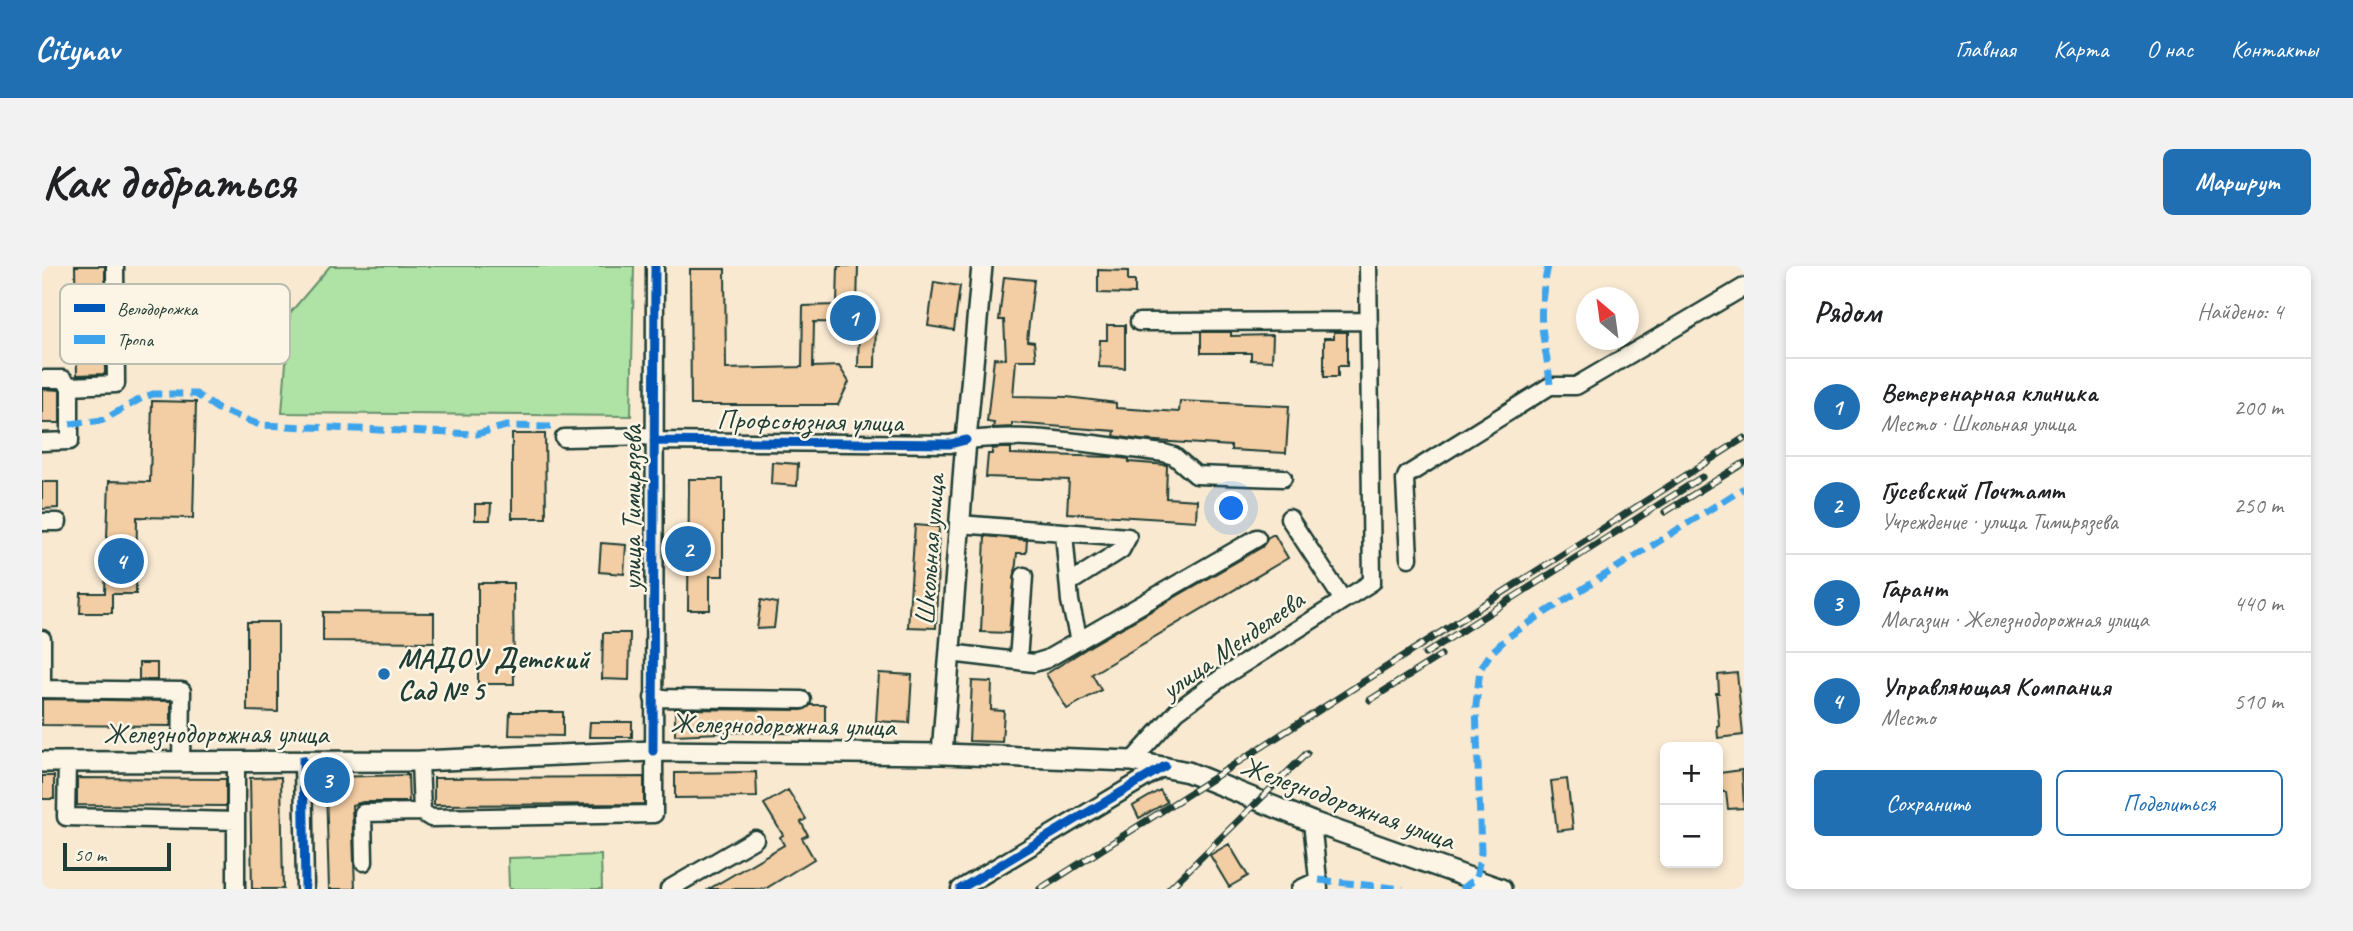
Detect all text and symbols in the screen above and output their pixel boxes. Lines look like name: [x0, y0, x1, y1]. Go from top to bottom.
text: Citynav: [35, 28, 119, 70]
text: Главная: [1955, 34, 2016, 64]
text: Карта: [2054, 34, 2108, 64]
text: О нас: [2146, 34, 2193, 64]
text: Контакты: [2231, 34, 2318, 64]
button: Маршрут: [2163, 149, 2311, 215]
text: Как добраться: [42, 151, 295, 213]
legend: [60, 284, 290, 364]
north arrow: [1576, 287, 1639, 350]
pin: 1: [830, 292, 876, 344]
text: Рядом: [1814, 293, 1881, 331]
text: Велодорожка: [117, 297, 199, 321]
text: Найдено: 4: [2197, 297, 2283, 326]
text: Тропа: [117, 328, 154, 352]
text: Ветеренарная клиника: [1881, 376, 2097, 409]
text: 1: [1832, 393, 1842, 422]
text: 200 m: [2234, 393, 2283, 422]
street label: Профсоюзная улица: [717, 401, 905, 441]
text: Место · Школьная улица: [1881, 409, 2075, 438]
street label: улица Тимирязева: [614, 423, 649, 593]
street label: Школьная улица: [907, 471, 952, 627]
text: Гусевский Почтамт: [1881, 474, 2064, 507]
your location: [1214, 491, 1248, 525]
text: 2: [1832, 491, 1842, 520]
text: 250 m: [2234, 491, 2283, 520]
text: Учреждение · улица Тимирязева: [1881, 507, 2118, 536]
pin: 2: [665, 523, 711, 575]
pin: 4: [98, 535, 144, 587]
text: Гарант: [1881, 572, 1948, 605]
street label: улица Менделеева: [1152, 581, 1312, 708]
text: 3: [1832, 589, 1842, 618]
text: 440 m: [2234, 589, 2283, 618]
text: Магазин · Железнодорожная улица: [1881, 605, 2148, 634]
place label: МАДОУ Детский Сад № 5: [398, 641, 591, 708]
marker: МАДОУ Детский Сад № 5: [376, 666, 392, 682]
text: Управляющая Компания: [1881, 670, 2111, 703]
text: 4: [1832, 687, 1842, 716]
text: 510 m: [2234, 687, 2283, 716]
text: Место: [1881, 703, 1935, 732]
street label: Железнодорожная улица: [670, 705, 898, 744]
street label: Железнодорожная улица: [103, 716, 330, 751]
map controls: [1660, 742, 1723, 868]
button: +: [1660, 742, 1723, 805]
street label: Железнодорожная улица: [1236, 748, 1461, 858]
pin: 3: [304, 754, 350, 806]
button: Сохранить: [1814, 770, 2042, 836]
button: Поделиться: [2056, 770, 2283, 836]
button: −: [1660, 805, 1723, 868]
scale bar: [63, 840, 172, 872]
text: 50 m: [74, 843, 106, 867]

